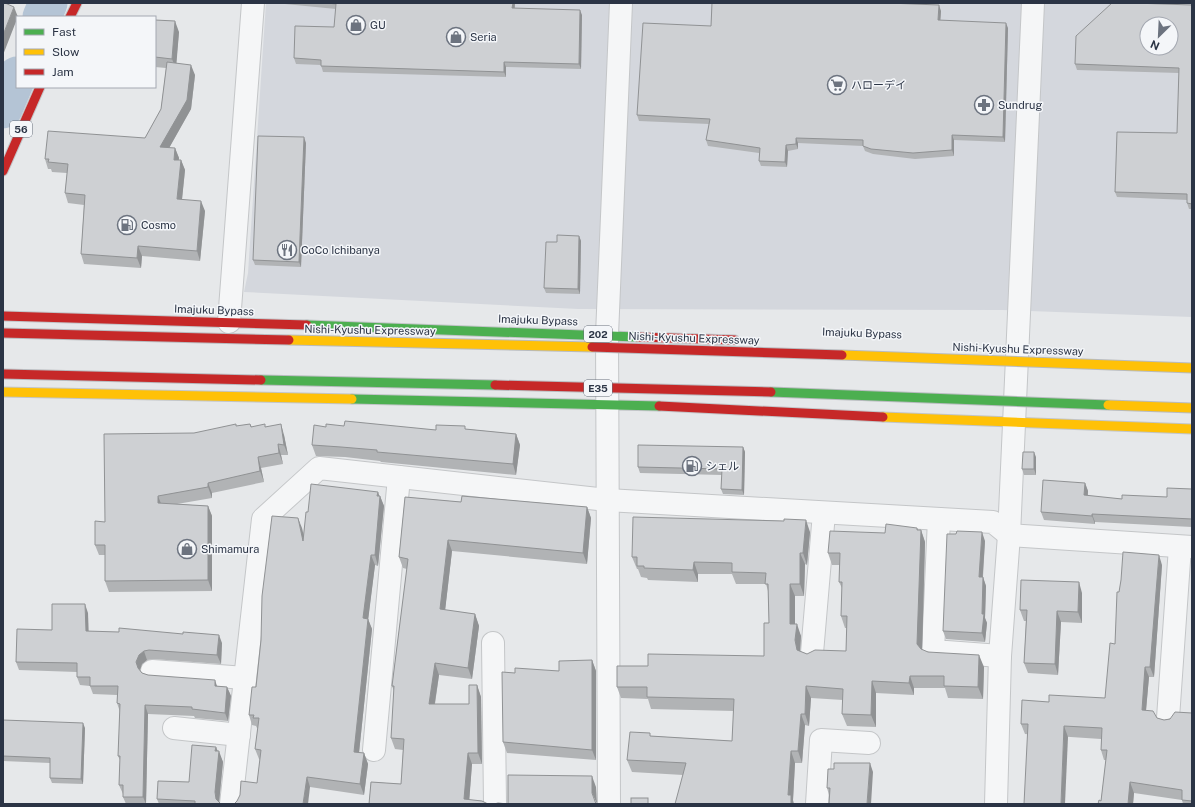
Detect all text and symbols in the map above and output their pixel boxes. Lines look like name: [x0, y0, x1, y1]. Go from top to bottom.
shop icon: GU: [345, 14, 367, 36]
legend: [16, 16, 156, 88]
north arrow: [1139, 16, 1179, 56]
place label: GU: [370, 19, 386, 31]
text: Fast: [52, 25, 77, 39]
shop icon: Seria: [445, 26, 467, 48]
place label: Seria: [470, 31, 497, 43]
text: N: [1149, 38, 1161, 52]
text: Slow: [52, 45, 80, 59]
text: Jam: [52, 65, 74, 79]
supermarket icon: ハローデイ: [826, 74, 848, 96]
place label: ハローデイ: [851, 79, 906, 91]
pharmacy icon: Sundrug: [973, 94, 995, 116]
place label: Sundrug: [998, 99, 1042, 111]
road number: 56: [10, 121, 32, 137]
fuel station icon: Cosmo: [116, 214, 138, 236]
place label: Cosmo: [141, 219, 176, 231]
restaurant icon: CoCo Ichibanya: [276, 239, 298, 261]
place label: CoCo Ichibanya: [301, 244, 380, 256]
street label: Imajuku Bypass: [174, 303, 255, 317]
street label: Imajuku Bypass: [498, 313, 579, 327]
street label: Nishi-Kyushu Expressway: [304, 323, 436, 337]
road number: 202: [584, 326, 612, 342]
street label: Imajuku Bypass: [822, 326, 903, 340]
street label: Nishi-Kyushu Expressway: [628, 330, 760, 346]
street label: Nishi-Kyushu Expressway: [952, 341, 1084, 357]
road number: E35: [584, 380, 612, 396]
fuel station icon: シェル: [681, 455, 703, 477]
place label: シェル: [706, 460, 739, 472]
shop icon: Shimamura: [176, 538, 198, 560]
place label: Shimamura: [201, 543, 259, 555]

